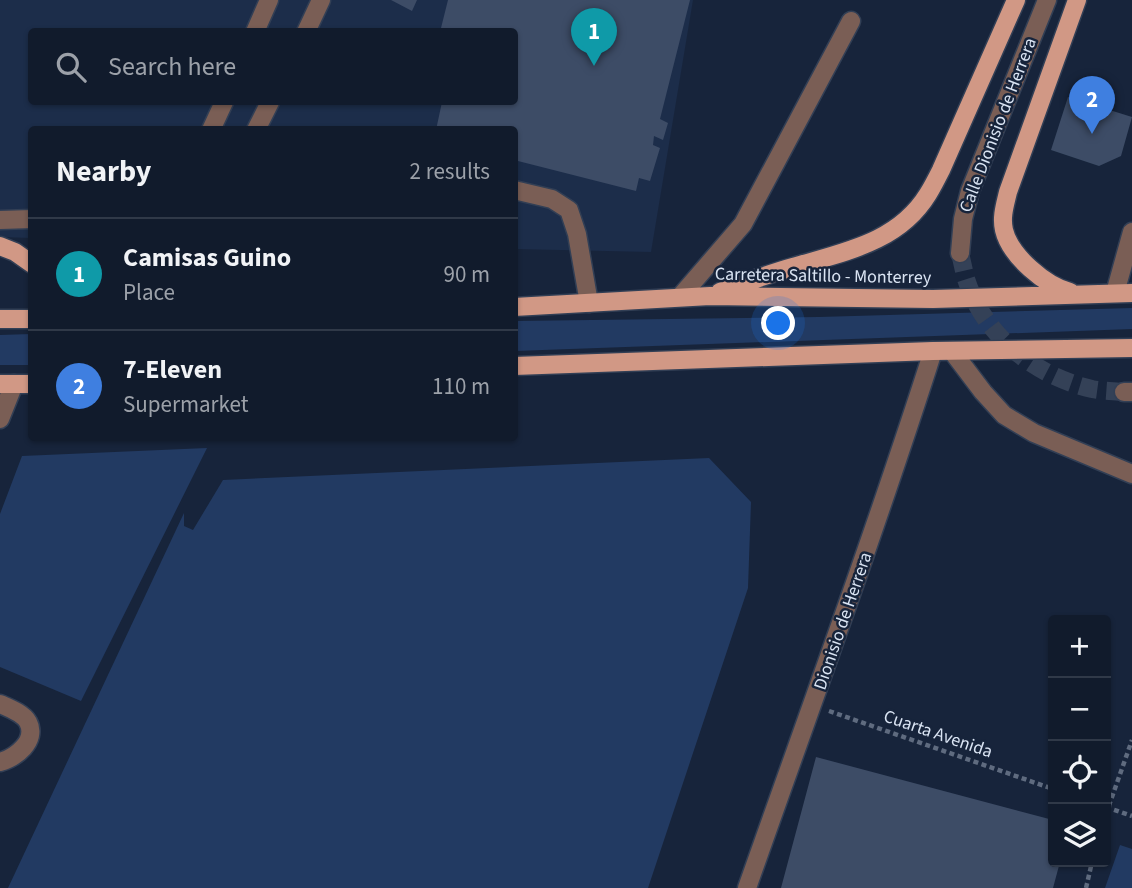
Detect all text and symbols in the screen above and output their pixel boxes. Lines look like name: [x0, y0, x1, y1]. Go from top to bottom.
pin: 1: [571, 8, 617, 66]
search box: [28, 28, 518, 105]
street label: Calle Dionisio de Herrera: [953, 34, 1043, 216]
icon: search: [52, 48, 90, 86]
text: Search here: [108, 48, 236, 85]
pin: 2: [1069, 76, 1115, 134]
text: Nearby: [56, 150, 151, 193]
text: 2 results: [410, 155, 490, 188]
text: Camisas Guino: [123, 239, 291, 276]
text: 1: [73, 258, 85, 291]
text: 90 m: [443, 258, 490, 291]
street label: Carretera Saltillo - Monterrey: [715, 262, 932, 290]
text: Place: [123, 276, 175, 309]
your location: [761, 306, 795, 340]
text: 7-Eleven: [123, 351, 222, 388]
text: 2: [73, 370, 85, 403]
text: 110 m: [432, 370, 490, 403]
text: Supermarket: [123, 388, 249, 421]
street label: Dionisio de Herrera: [808, 549, 878, 693]
map controls: [1048, 615, 1111, 867]
button: +: [1048, 615, 1111, 678]
button: −: [1048, 678, 1111, 741]
street label: Cuarta Avenida: [880, 704, 996, 764]
button: locate: [1048, 741, 1111, 804]
button: layers: [1048, 804, 1111, 867]

